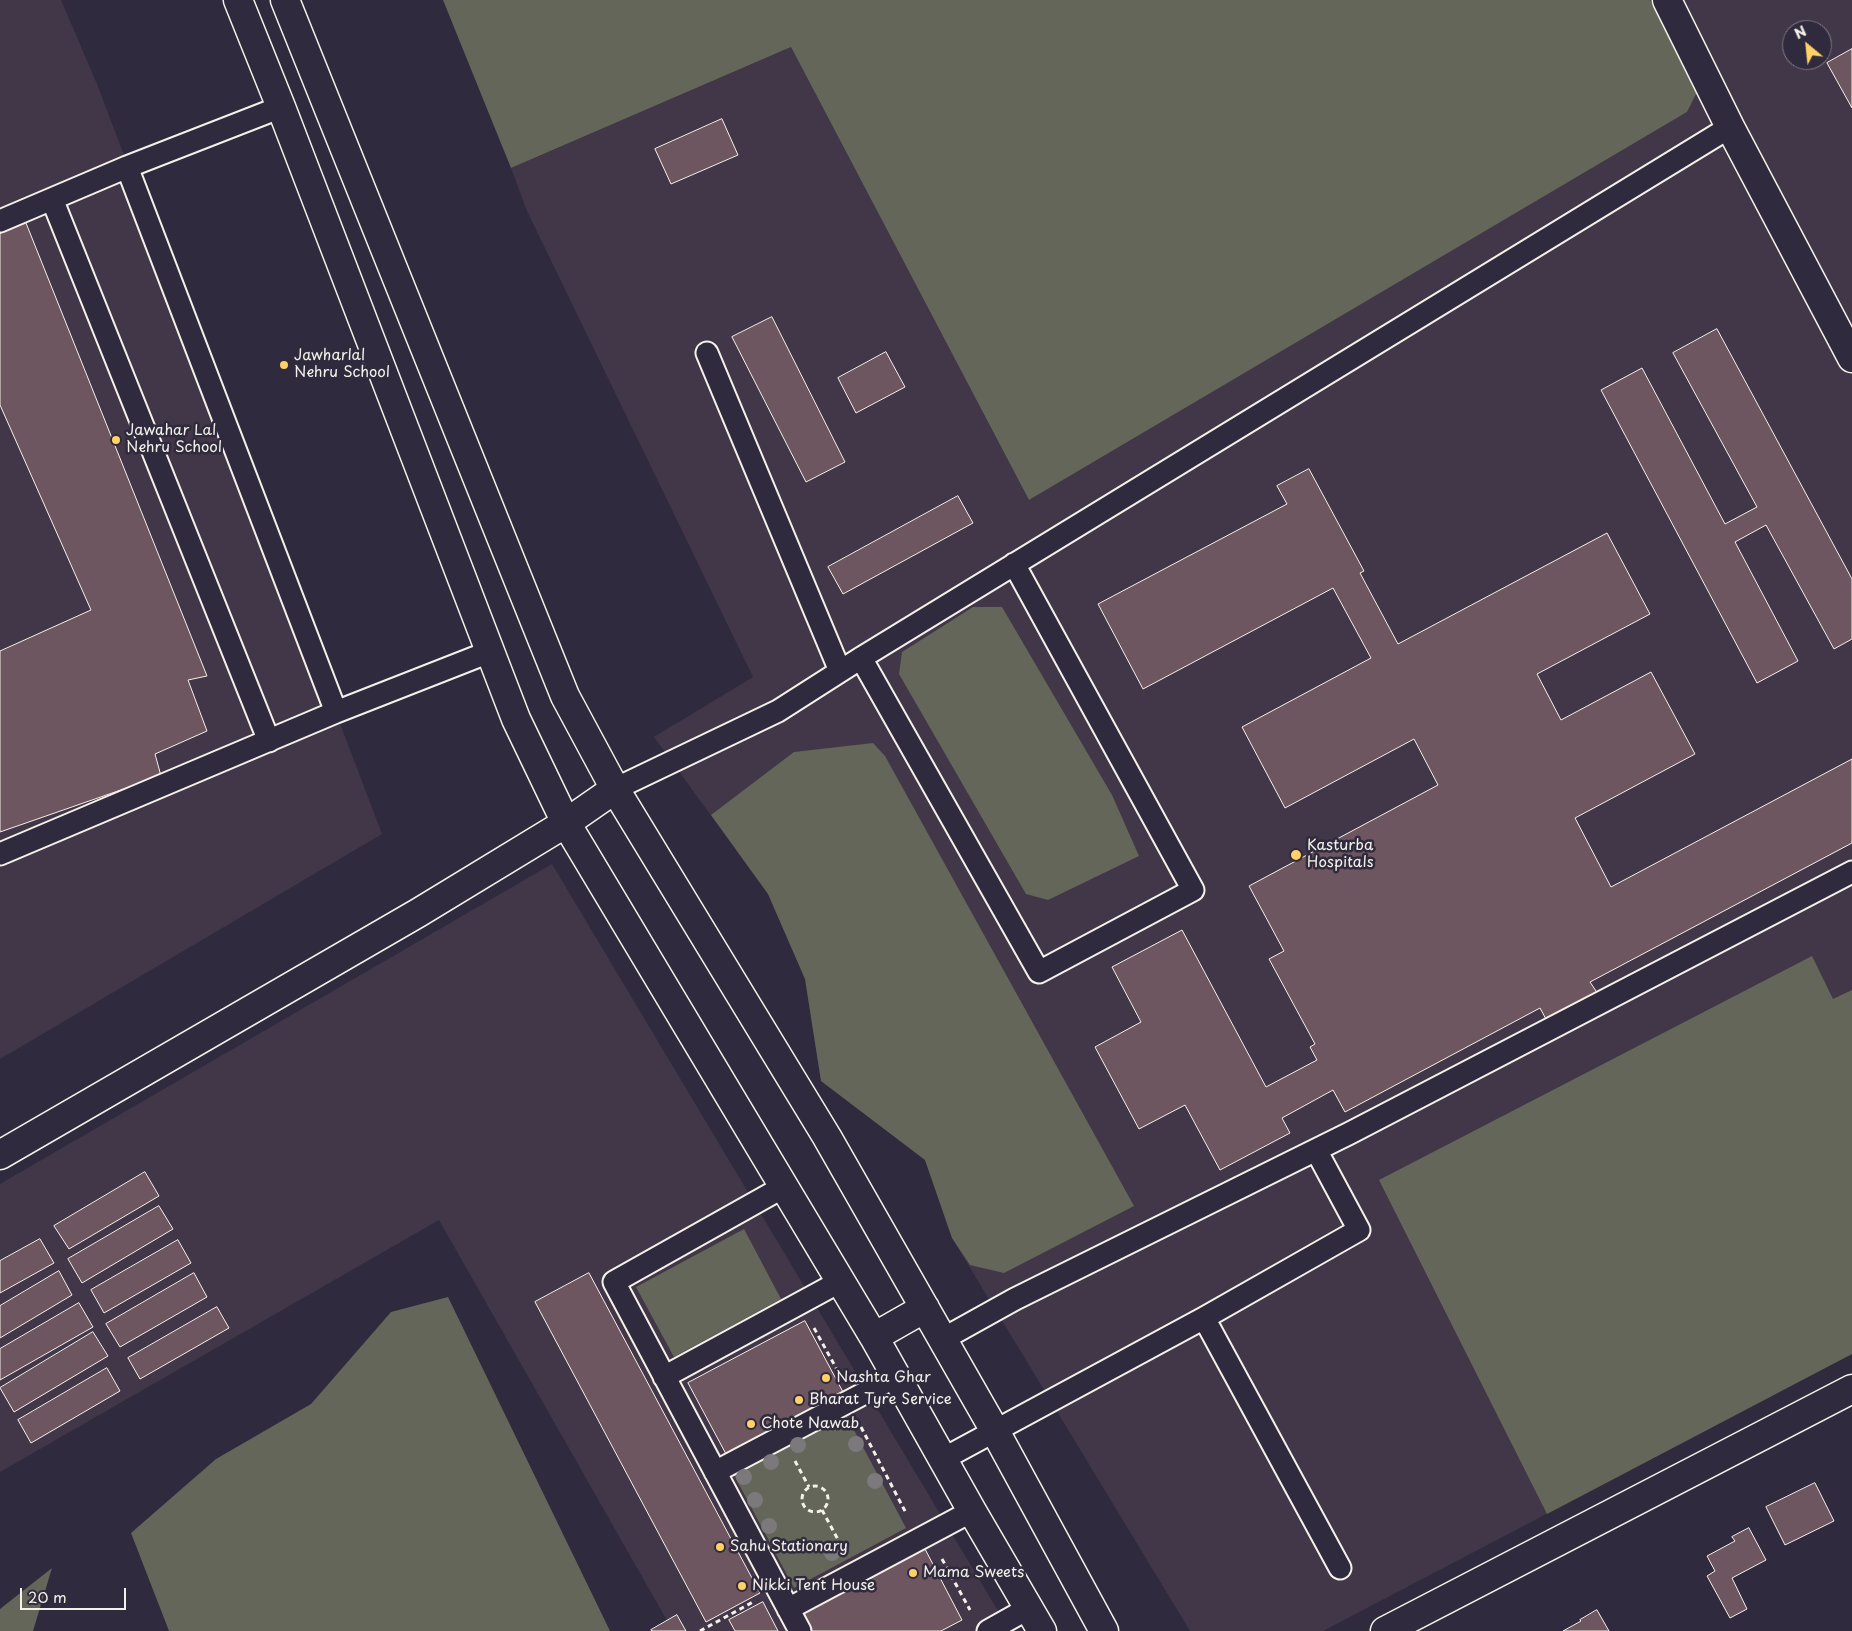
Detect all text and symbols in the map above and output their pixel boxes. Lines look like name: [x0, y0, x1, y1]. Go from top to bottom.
north arrow: [1782, 20, 1832, 70]
text: N: [1790, 20, 1810, 44]
place label: Jawharlal Nehru School: [294, 347, 390, 382]
marker: Jawharlal Nehru School: [278, 359, 290, 371]
place label: Jawahar Lal Nehru School: [126, 422, 222, 457]
marker: Jawahar Lal Nehru School: [110, 434, 122, 446]
place label: Kasturba Hospitals: [1307, 837, 1374, 872]
marker: Kasturba Hospitals: [1289, 848, 1303, 862]
place label: Nashta Ghar: [836, 1369, 931, 1387]
marker: Nashta Ghar: [820, 1372, 832, 1384]
place label: Bharat Tyre Service: [809, 1391, 952, 1409]
marker: Bharat Tyre Service: [793, 1394, 805, 1406]
place label: Chote Nawab: [761, 1415, 859, 1433]
marker: Chote Nawab: [745, 1418, 757, 1430]
place label: Sahu Stationary: [730, 1538, 848, 1556]
marker: Sahu Stationary: [714, 1541, 726, 1553]
place label: Mama Sweets: [923, 1564, 1024, 1582]
marker: Mama Sweets: [907, 1567, 919, 1579]
place label: Nikki Tent House: [752, 1577, 875, 1595]
scale bar: [22, 1578, 129, 1610]
marker: Nikki Tent House: [736, 1580, 748, 1592]
text: 20 m: [28, 1585, 67, 1608]

